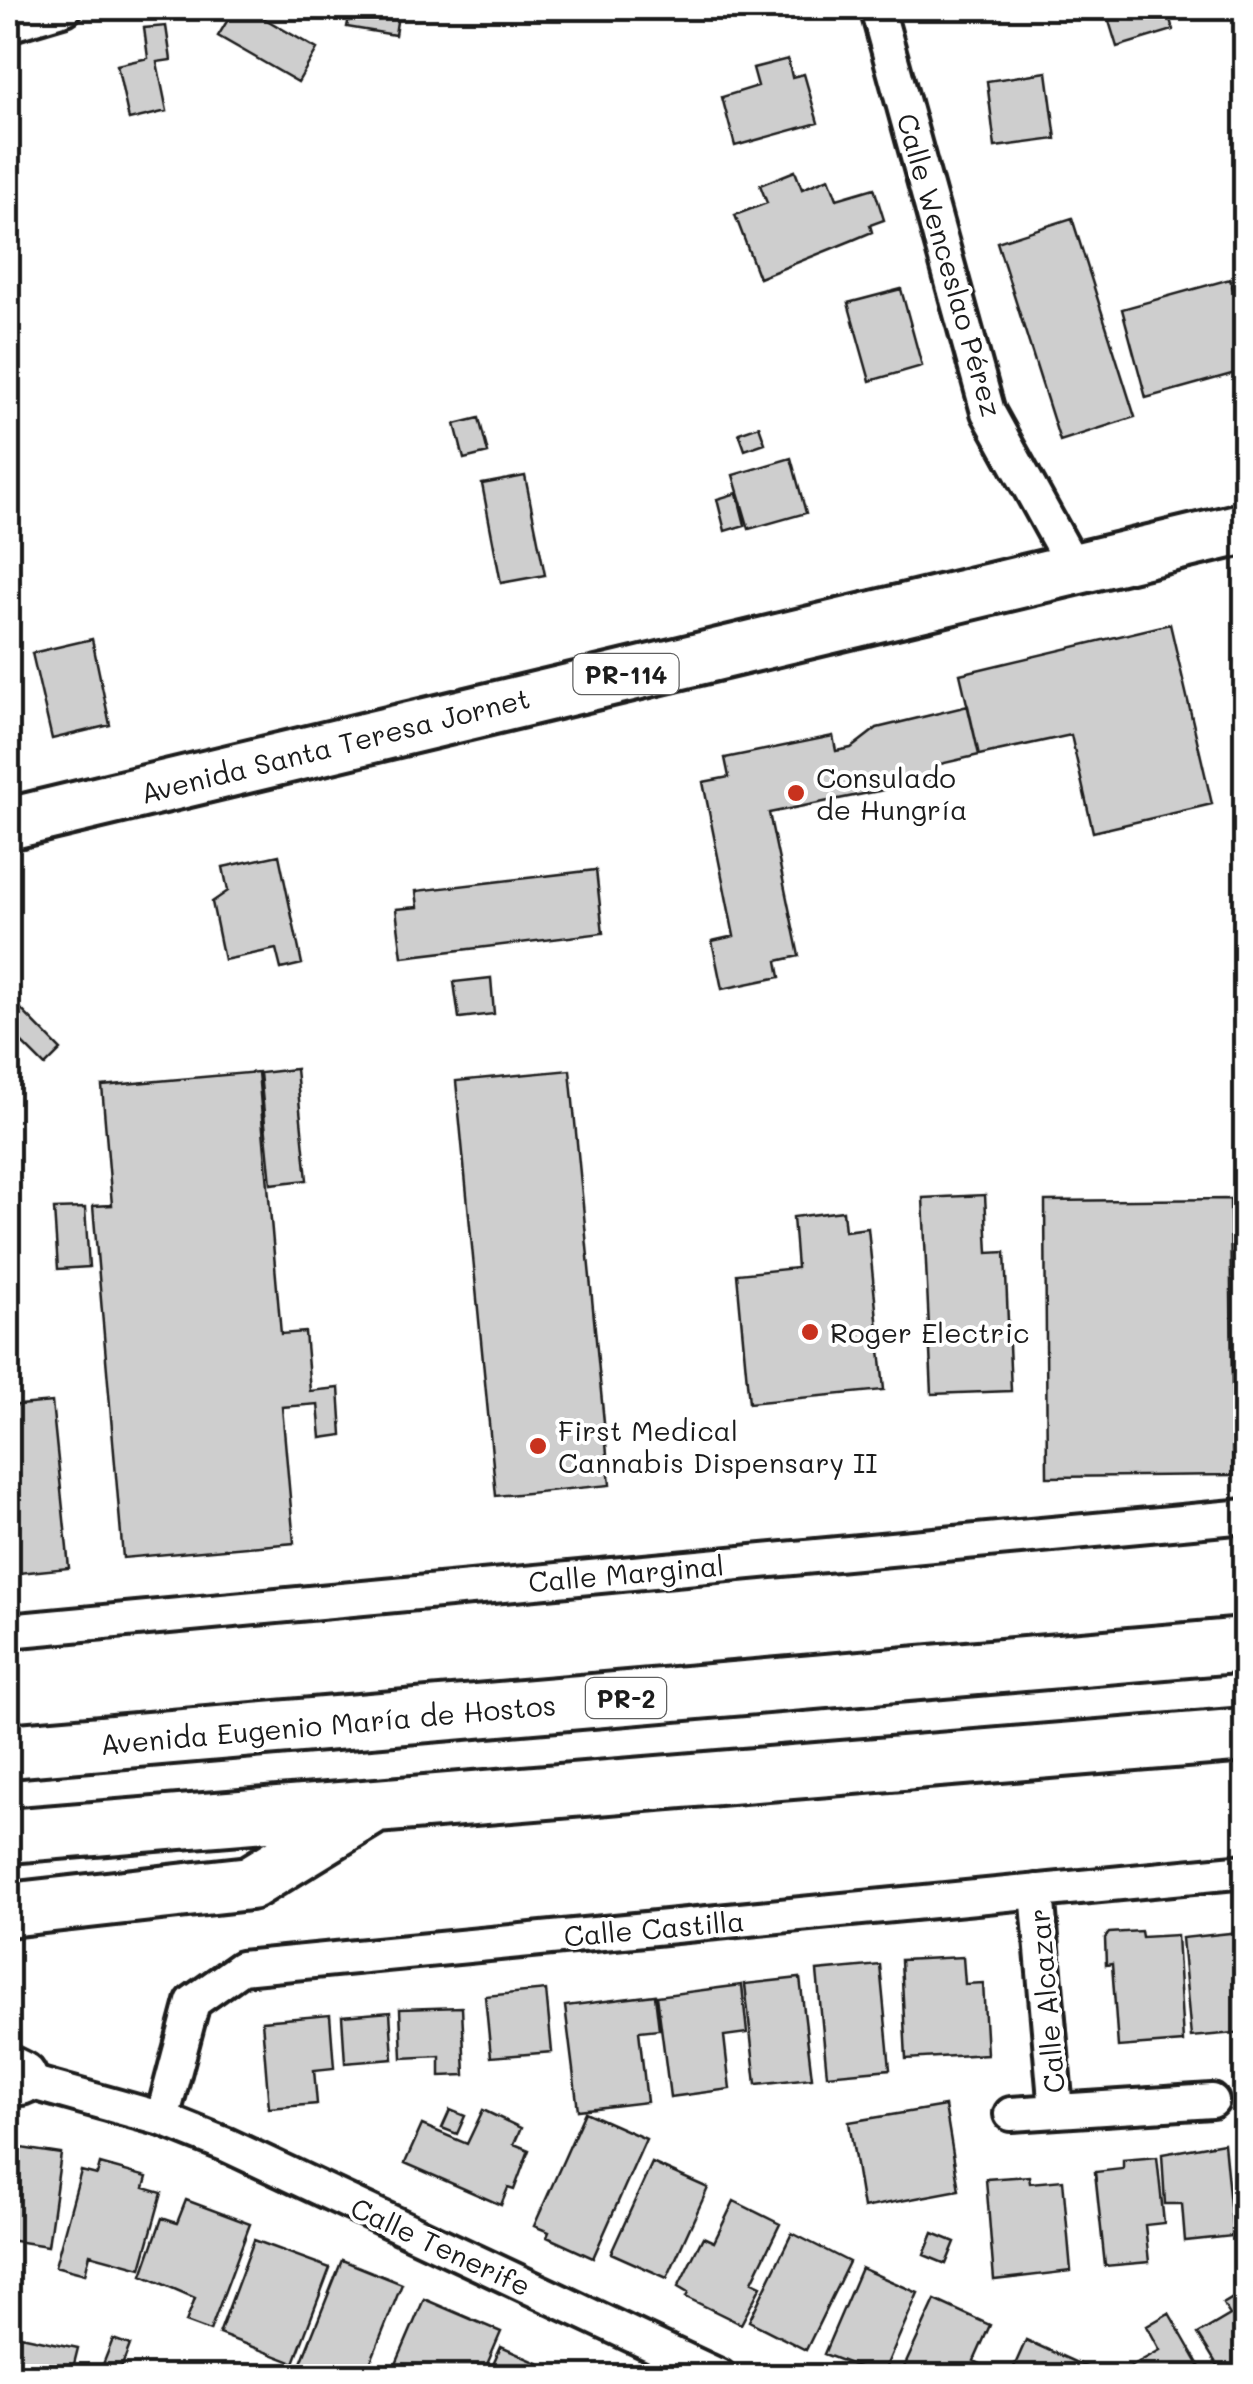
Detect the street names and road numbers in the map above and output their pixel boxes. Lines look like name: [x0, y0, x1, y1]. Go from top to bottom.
street label: Calle Wenceslao Pérez: [889, 109, 1011, 421]
road number: PR-114: [574, 654, 678, 694]
street label: Avenida Santa Teresa Jornet: [137, 679, 533, 811]
street label: Calle Marginal: [527, 1547, 725, 1599]
road number: PR-2: [586, 1678, 666, 1718]
street label: Avenida Eugenio María de Hostos: [99, 1686, 557, 1762]
street label: Calle Castilla: [562, 1902, 746, 1954]
street label: Calle Alcazar: [1020, 1907, 1072, 2095]
street label: Calle Tenerife: [345, 2189, 537, 2303]

